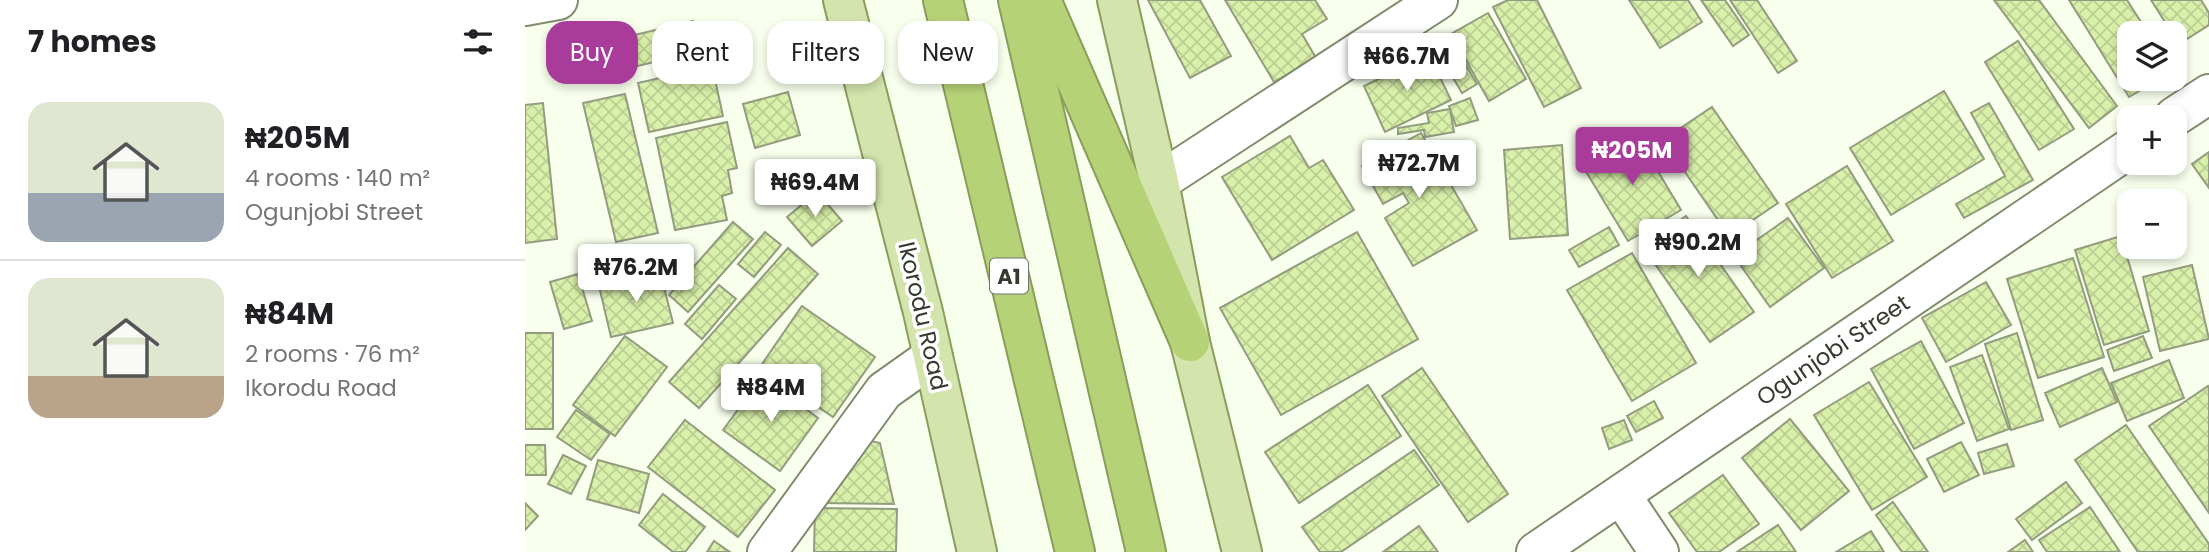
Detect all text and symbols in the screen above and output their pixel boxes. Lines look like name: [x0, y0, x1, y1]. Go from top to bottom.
text: 7 homes: [28, 20, 157, 63]
chip: Buy: [546, 21, 638, 84]
chip: Rent: [652, 21, 753, 84]
chip: Filters: [767, 21, 884, 84]
chip: New: [898, 21, 998, 84]
map controls: [2117, 21, 2187, 259]
button: layers: [2117, 21, 2187, 91]
icon: filters: [459, 23, 497, 61]
pin: ₦66.7M: [1350, 34, 1464, 93]
text: ₦66.7M: [1364, 40, 1450, 72]
button: +: [2117, 105, 2187, 175]
text: ₦205M: [245, 116, 350, 159]
pin: ₦205M: [1583, 128, 1681, 187]
icon: home: [84, 130, 168, 214]
text: ₦205M: [1592, 134, 1672, 166]
pin: ₦72.7M: [1362, 140, 1476, 200]
text: ₦72.7M: [1378, 147, 1460, 179]
pin: ₦69.4M: [758, 160, 872, 219]
text: 4 rooms · 140 m²: [245, 162, 430, 194]
text: ₦69.4M: [771, 166, 859, 198]
button: −: [2117, 189, 2187, 259]
text: Ogunjobi Street: [245, 196, 423, 228]
pin: ₦90.2M: [1641, 219, 1755, 279]
text: ₦90.2M: [1655, 226, 1741, 258]
street label: Ikorodu Road: [890, 238, 956, 394]
pin: ₦76.2M: [579, 244, 693, 304]
text: ₦76.2M: [594, 251, 678, 283]
road number: A1: [990, 258, 1028, 294]
street label: Ogunjobi Street: [1750, 287, 1916, 413]
text: ₦84M: [245, 292, 334, 335]
icon: home: [84, 306, 168, 390]
text: 2 rooms · 76 m²: [245, 338, 420, 370]
pin: ₦84M: [730, 364, 812, 424]
text: ₦84M: [737, 371, 805, 403]
text: Ikorodu Road: [245, 372, 397, 404]

